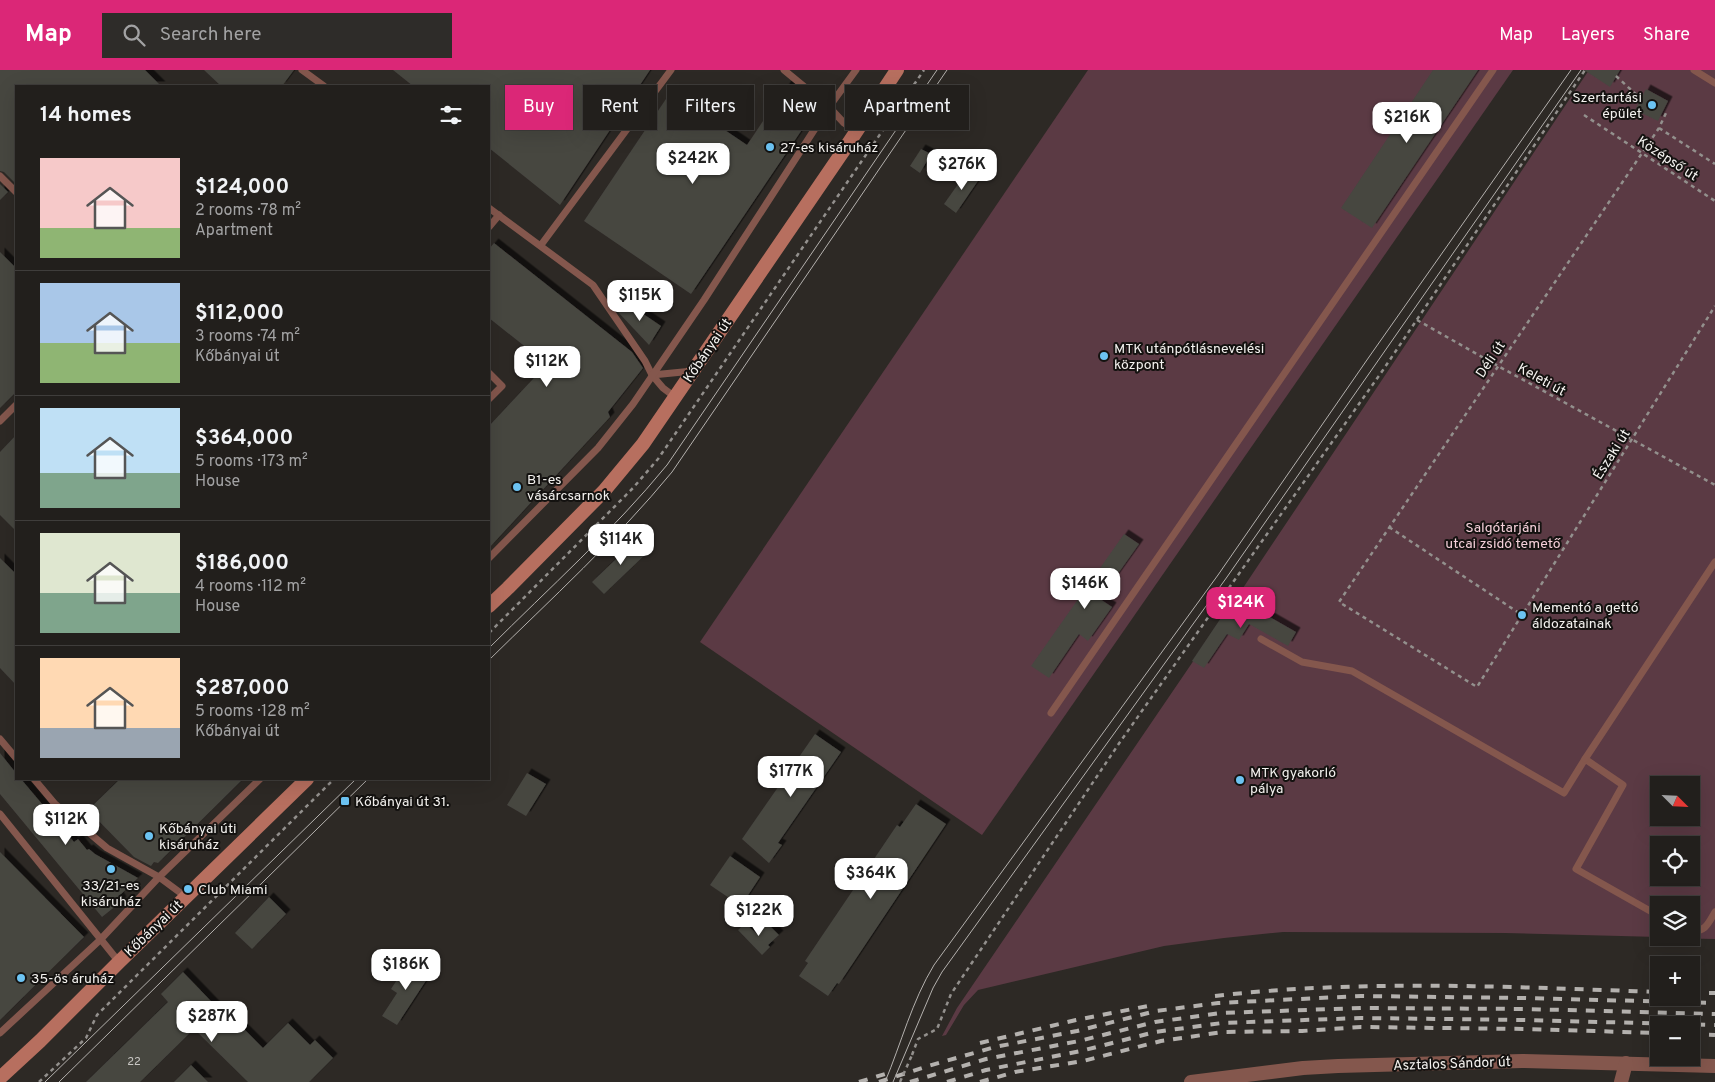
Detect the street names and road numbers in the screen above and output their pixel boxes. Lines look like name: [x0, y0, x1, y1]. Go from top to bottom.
street label: Középső út: [1633, 133, 1701, 185]
street label: Kőbányai út: [680, 315, 736, 386]
street label: Déli út: [1473, 338, 1510, 381]
street label: Keleti út: [1514, 360, 1568, 400]
street label: Északi út: [1589, 426, 1634, 483]
street label: Kőbányai út: [121, 897, 187, 961]
street label: Asztalos Sándor út: [1393, 1054, 1511, 1075]

